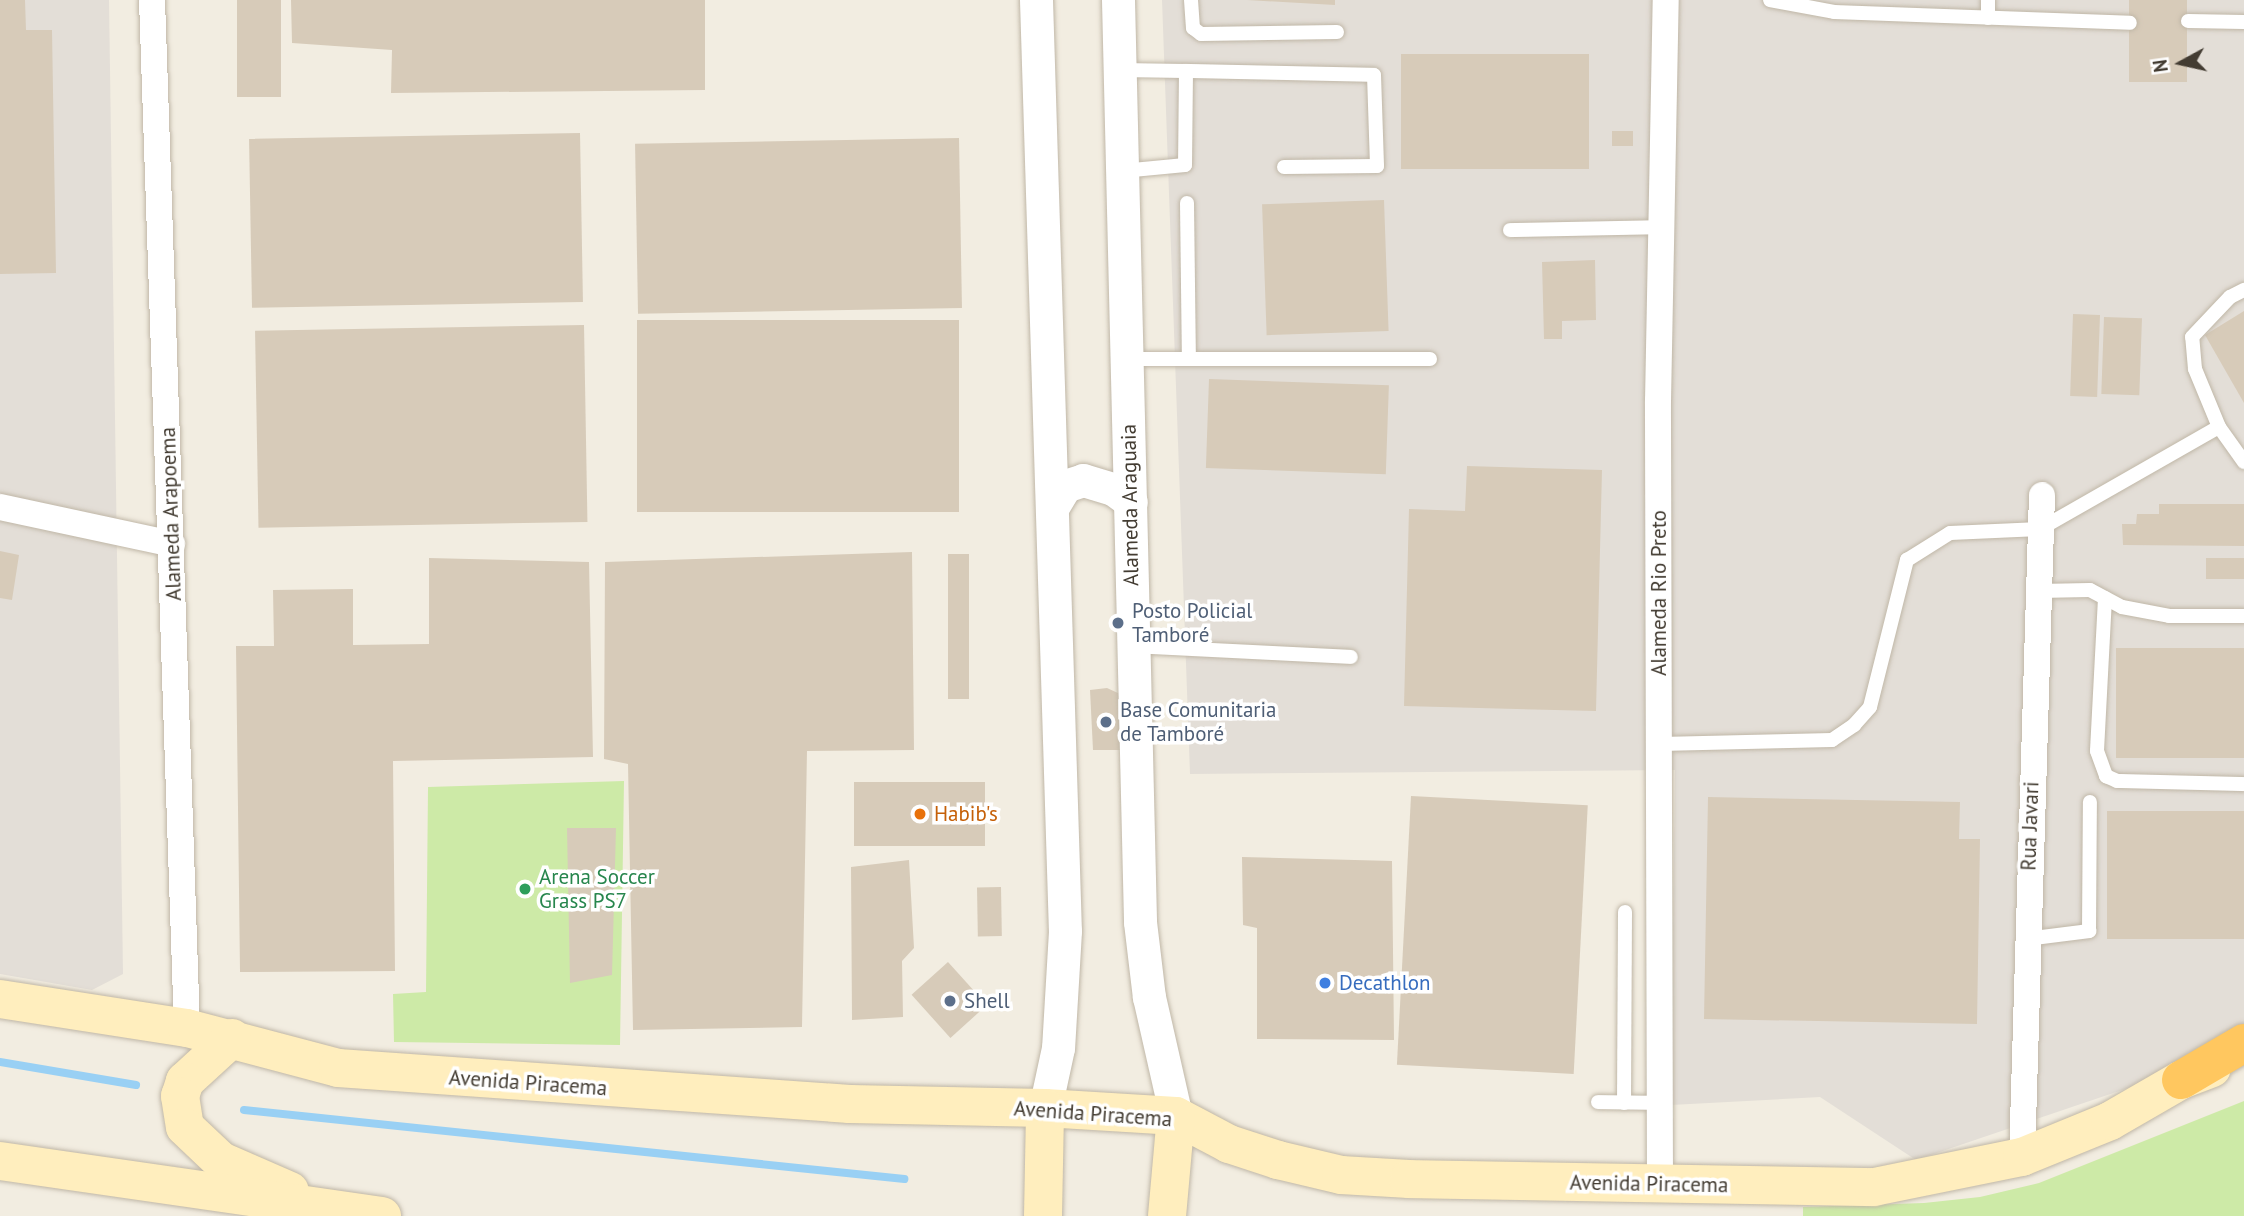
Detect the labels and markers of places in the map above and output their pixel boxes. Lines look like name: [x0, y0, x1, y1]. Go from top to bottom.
place label: Posto Policial Tamboré: [1132, 598, 1252, 648]
marker: Posto Policial Tamboré: [1110, 615, 1126, 631]
place label: Base Comunitaria de Tamboré: [1120, 697, 1277, 747]
marker: Base Comunitaria de Tamboré: [1098, 714, 1114, 730]
place label: Habib's: [934, 801, 998, 827]
marker: Habib's: [912, 806, 928, 822]
place label: Arena Soccer Grass PS7: [539, 864, 655, 914]
marker: Arena Soccer Grass PS7: [517, 881, 533, 897]
place label: Decathlon: [1339, 970, 1431, 996]
marker: Decathlon: [1317, 975, 1333, 991]
place label: Shell: [964, 988, 1010, 1014]
marker: Shell: [942, 993, 958, 1009]

